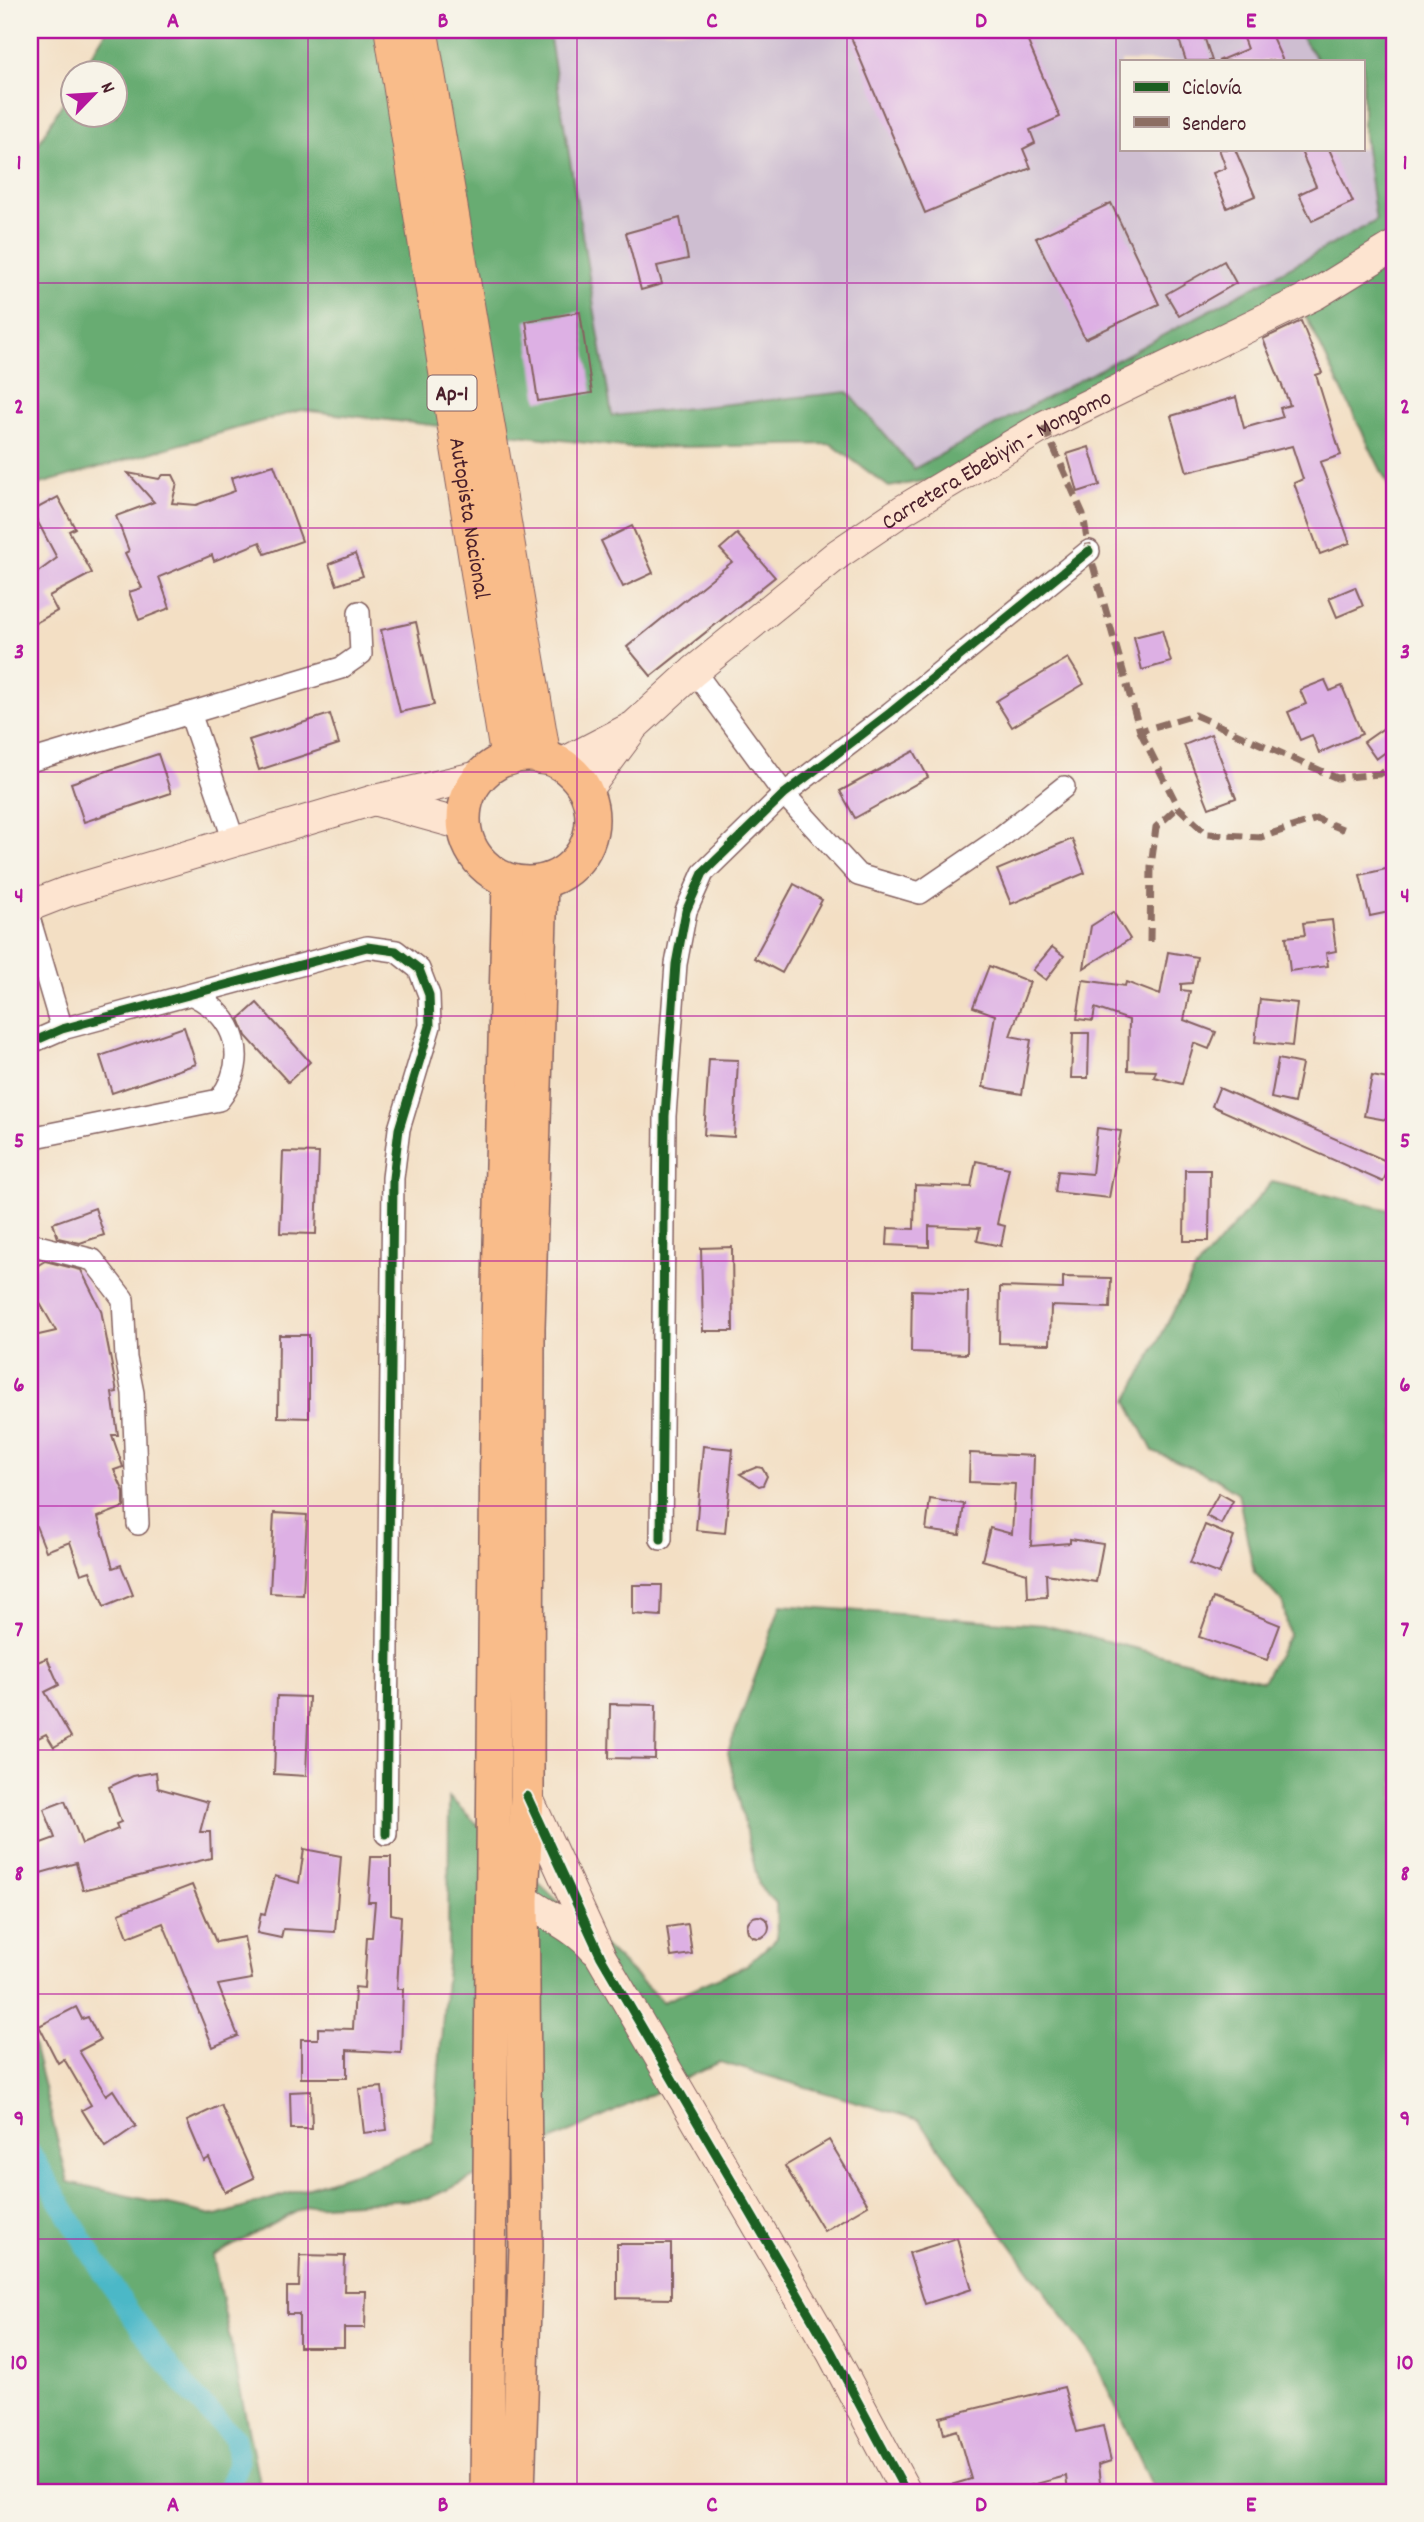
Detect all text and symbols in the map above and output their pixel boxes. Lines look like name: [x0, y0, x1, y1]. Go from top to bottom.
text: A: [167, 6, 179, 39]
text: B: [438, 6, 449, 39]
text: C: [706, 6, 718, 39]
text: D: [975, 6, 987, 39]
text: E: [1246, 6, 1257, 39]
north arrow: [60, 60, 130, 130]
legend: [1120, 60, 1364, 150]
text: Ciclovía: [1182, 75, 1243, 105]
text: N: [92, 78, 120, 98]
text: Sendero: [1182, 111, 1246, 141]
text: 1: [16, 148, 22, 181]
text: 1: [1402, 148, 1408, 181]
road number: Ap-1: [428, 376, 476, 410]
street label: Carretera Ebebiyin - Mongomo: [876, 383, 1118, 540]
text: 2: [14, 392, 24, 425]
text: 2: [1400, 392, 1410, 425]
street label: Autopista Nacional: [438, 435, 497, 602]
text: 3: [14, 637, 24, 670]
text: 3: [1400, 637, 1410, 670]
text: 4: [14, 881, 24, 914]
text: 4: [1400, 881, 1410, 914]
text: 5: [14, 1126, 24, 1159]
text: 5: [1400, 1126, 1410, 1159]
text: 6: [13, 1370, 25, 1403]
text: 6: [1399, 1370, 1411, 1403]
text: 7: [15, 1615, 24, 1648]
text: 7: [1401, 1615, 1410, 1648]
text: 8: [14, 1859, 24, 1892]
text: 8: [1400, 1859, 1410, 1892]
text: 9: [14, 2104, 24, 2137]
text: 9: [1400, 2104, 1410, 2137]
text: 10: [10, 2348, 28, 2381]
text: 10: [1396, 2348, 1414, 2381]
text: A: [167, 2490, 179, 2522]
text: B: [438, 2490, 449, 2522]
text: C: [706, 2490, 718, 2522]
text: D: [975, 2490, 987, 2522]
text: E: [1246, 2490, 1257, 2522]

